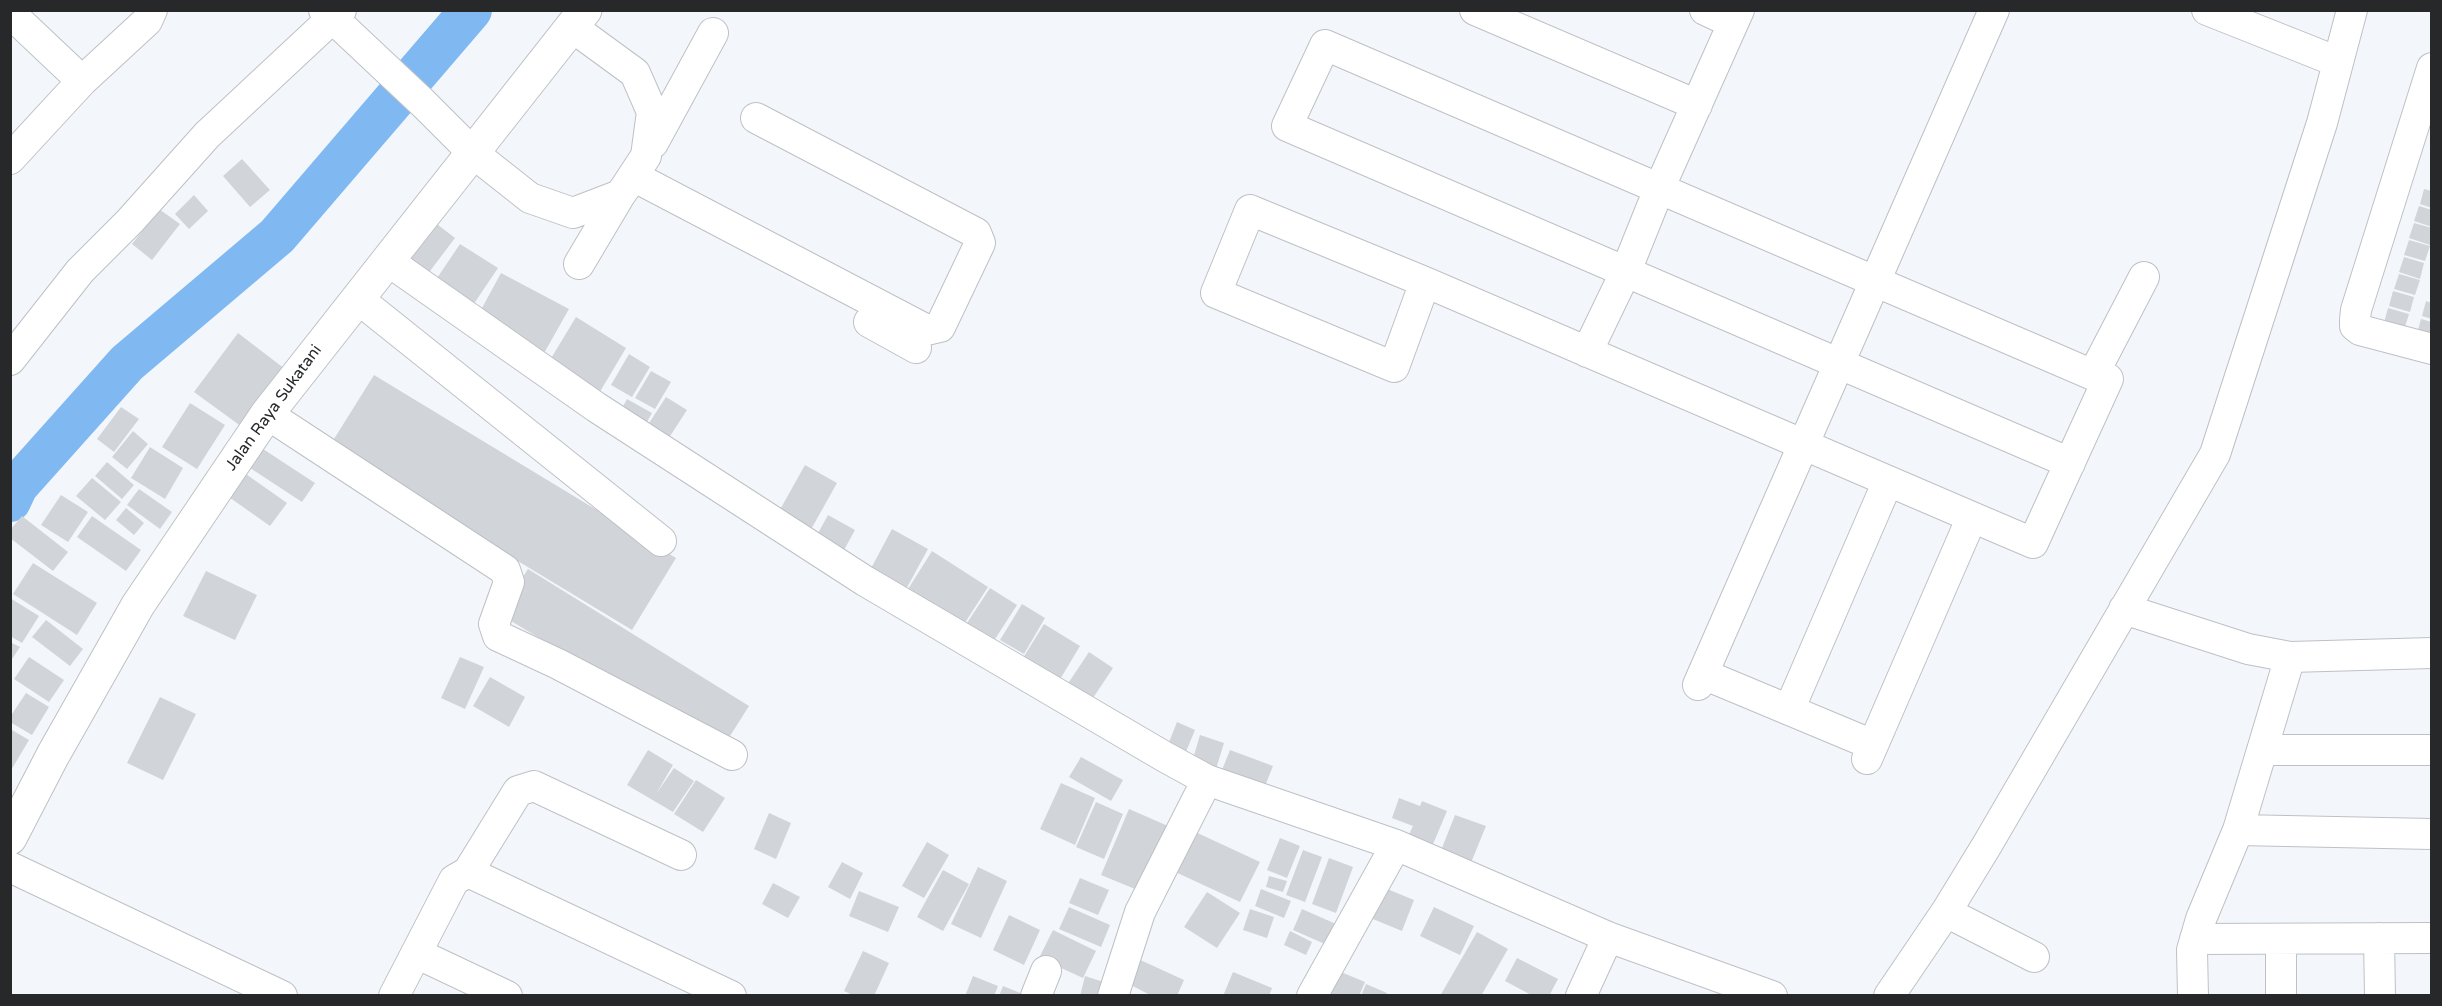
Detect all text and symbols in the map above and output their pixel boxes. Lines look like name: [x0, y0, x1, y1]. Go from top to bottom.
street label: Jalan Raya Sukatani: [222, 341, 326, 475]

